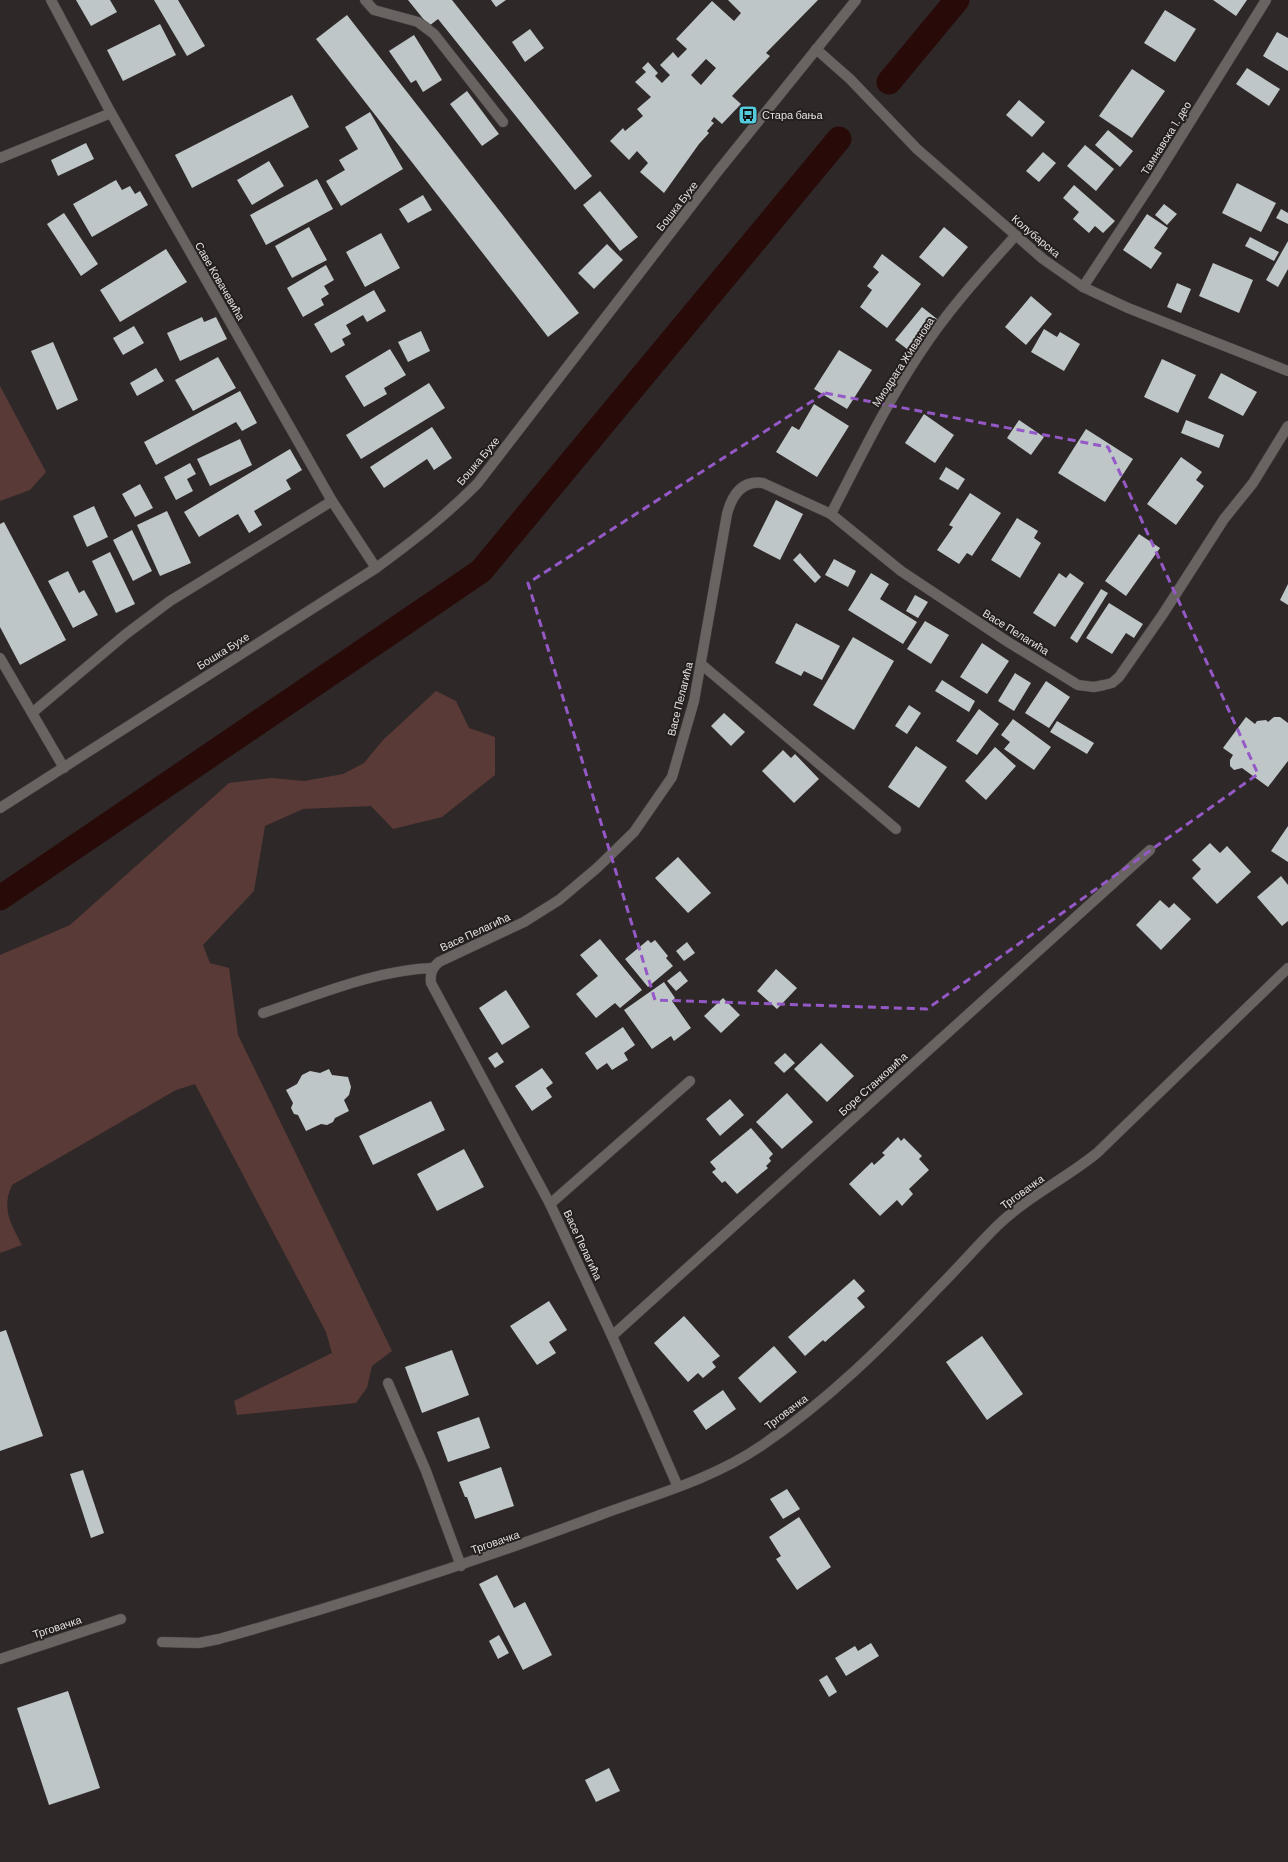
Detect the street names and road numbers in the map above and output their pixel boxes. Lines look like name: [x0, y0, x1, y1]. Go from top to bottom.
street label: Тамнавска 1. део: [1138, 98, 1193, 177]
street label: Бошка Бухе: [653, 178, 700, 233]
street label: Колубарска: [1009, 212, 1064, 260]
street label: Саве Ковачевића: [193, 239, 249, 323]
street label: Миодрага Живанова: [869, 314, 937, 409]
street label: Бошка Бухе: [454, 434, 502, 488]
street label: Васе Пелагића: [981, 606, 1053, 658]
street label: Бошка Бухе: [194, 629, 251, 672]
street label: Васе Пелагића: [664, 660, 695, 737]
street label: Васе Пелагића: [438, 909, 513, 953]
street label: Боре Станковића: [836, 1049, 910, 1118]
street label: Трговачка: [997, 1171, 1047, 1212]
street label: Васе Пелагића: [562, 1208, 606, 1283]
street label: Трговачка: [762, 1391, 811, 1432]
street label: Трговачка: [469, 1527, 522, 1556]
street label: Трговачка: [31, 1612, 84, 1641]

